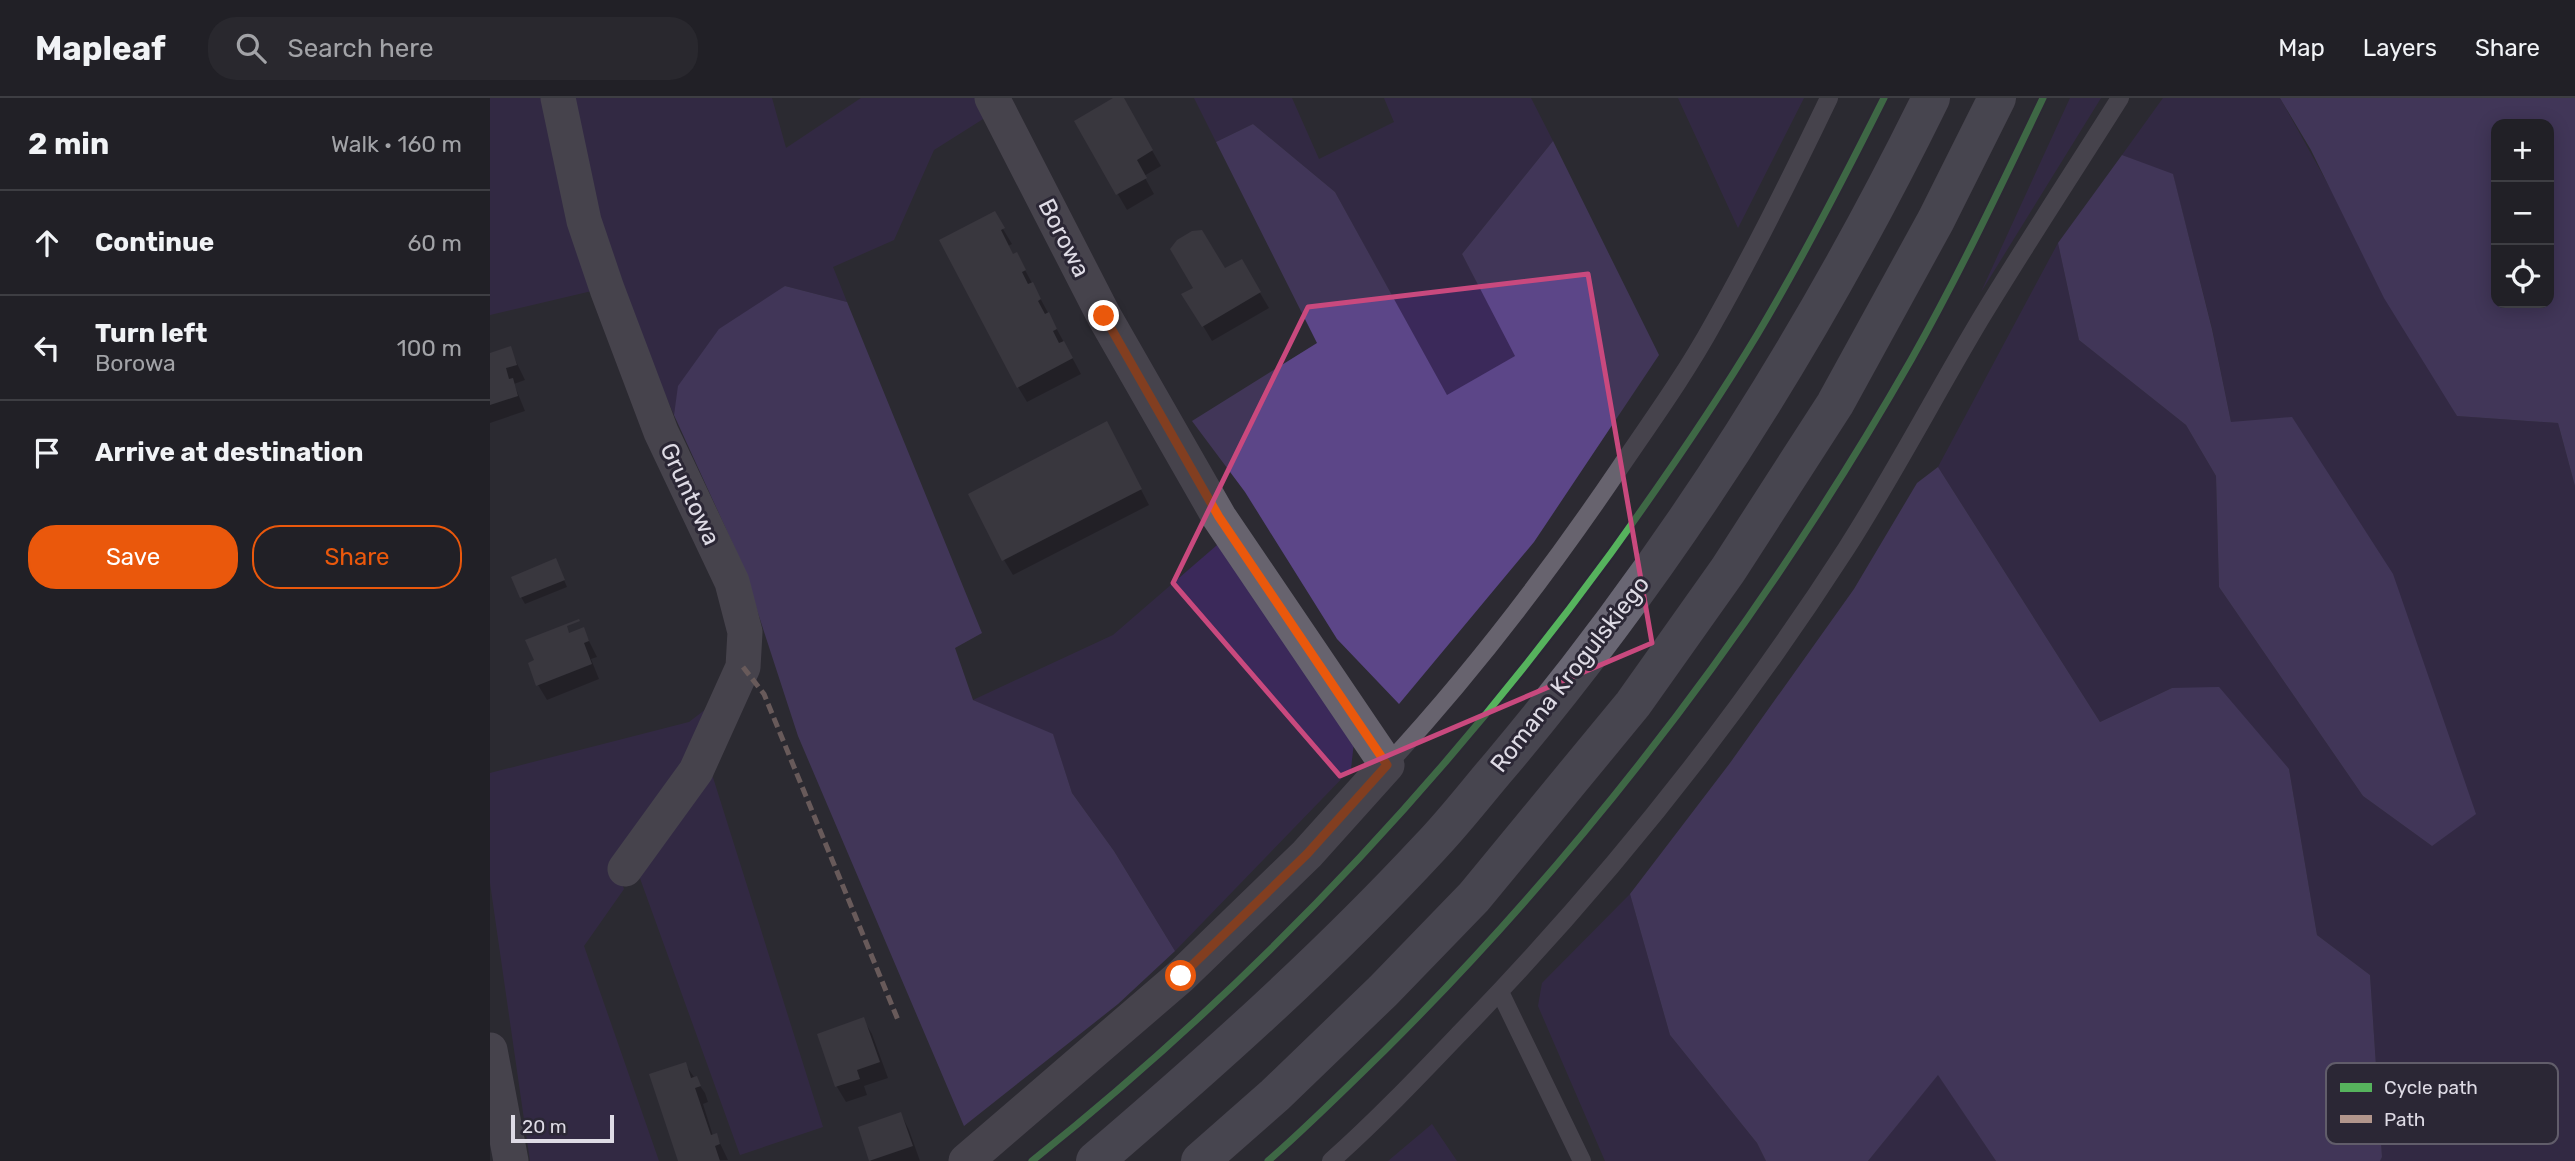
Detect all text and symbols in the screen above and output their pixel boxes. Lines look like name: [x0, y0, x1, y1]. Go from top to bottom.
search box: [208, 17, 698, 80]
text: Mapleaf: [35, 29, 166, 68]
icon: search: [232, 29, 270, 67]
text: Search here: [288, 33, 433, 64]
text: Map: [2278, 34, 2325, 62]
text: Layers: [2363, 34, 2437, 62]
text: Share: [2475, 34, 2540, 62]
map controls: [2491, 119, 2554, 308]
button: +: [2491, 119, 2554, 182]
text: 2 min: [28, 126, 109, 162]
text: Walk · 160 m: [331, 130, 462, 158]
button: −: [2491, 182, 2554, 245]
street label: Borowa: [1032, 194, 1096, 282]
icon: ahead: [28, 224, 66, 262]
text: Continue: [95, 227, 214, 258]
text: 60 m: [407, 229, 462, 257]
button: locate: [2491, 245, 2554, 308]
route end: [1088, 300, 1119, 331]
text: Turn left: [95, 318, 207, 349]
icon: left: [28, 329, 66, 367]
text: 100 m: [397, 334, 462, 362]
text: Borowa: [95, 349, 176, 377]
icon: arrive: [28, 434, 66, 472]
text: Arrive at destination: [95, 437, 363, 468]
street label: Gruntowa: [654, 439, 726, 549]
button: Save: [28, 525, 238, 589]
button: Share: [252, 525, 462, 589]
street label: Romana Krogulskiego: [1485, 570, 1655, 778]
route start: [1165, 960, 1196, 991]
legend: [2326, 1063, 2558, 1144]
text: Cycle path: [2384, 1076, 2478, 1099]
text: Path: [2384, 1108, 2425, 1131]
scale bar: [511, 1112, 614, 1144]
text: 20 m: [522, 1115, 567, 1138]

